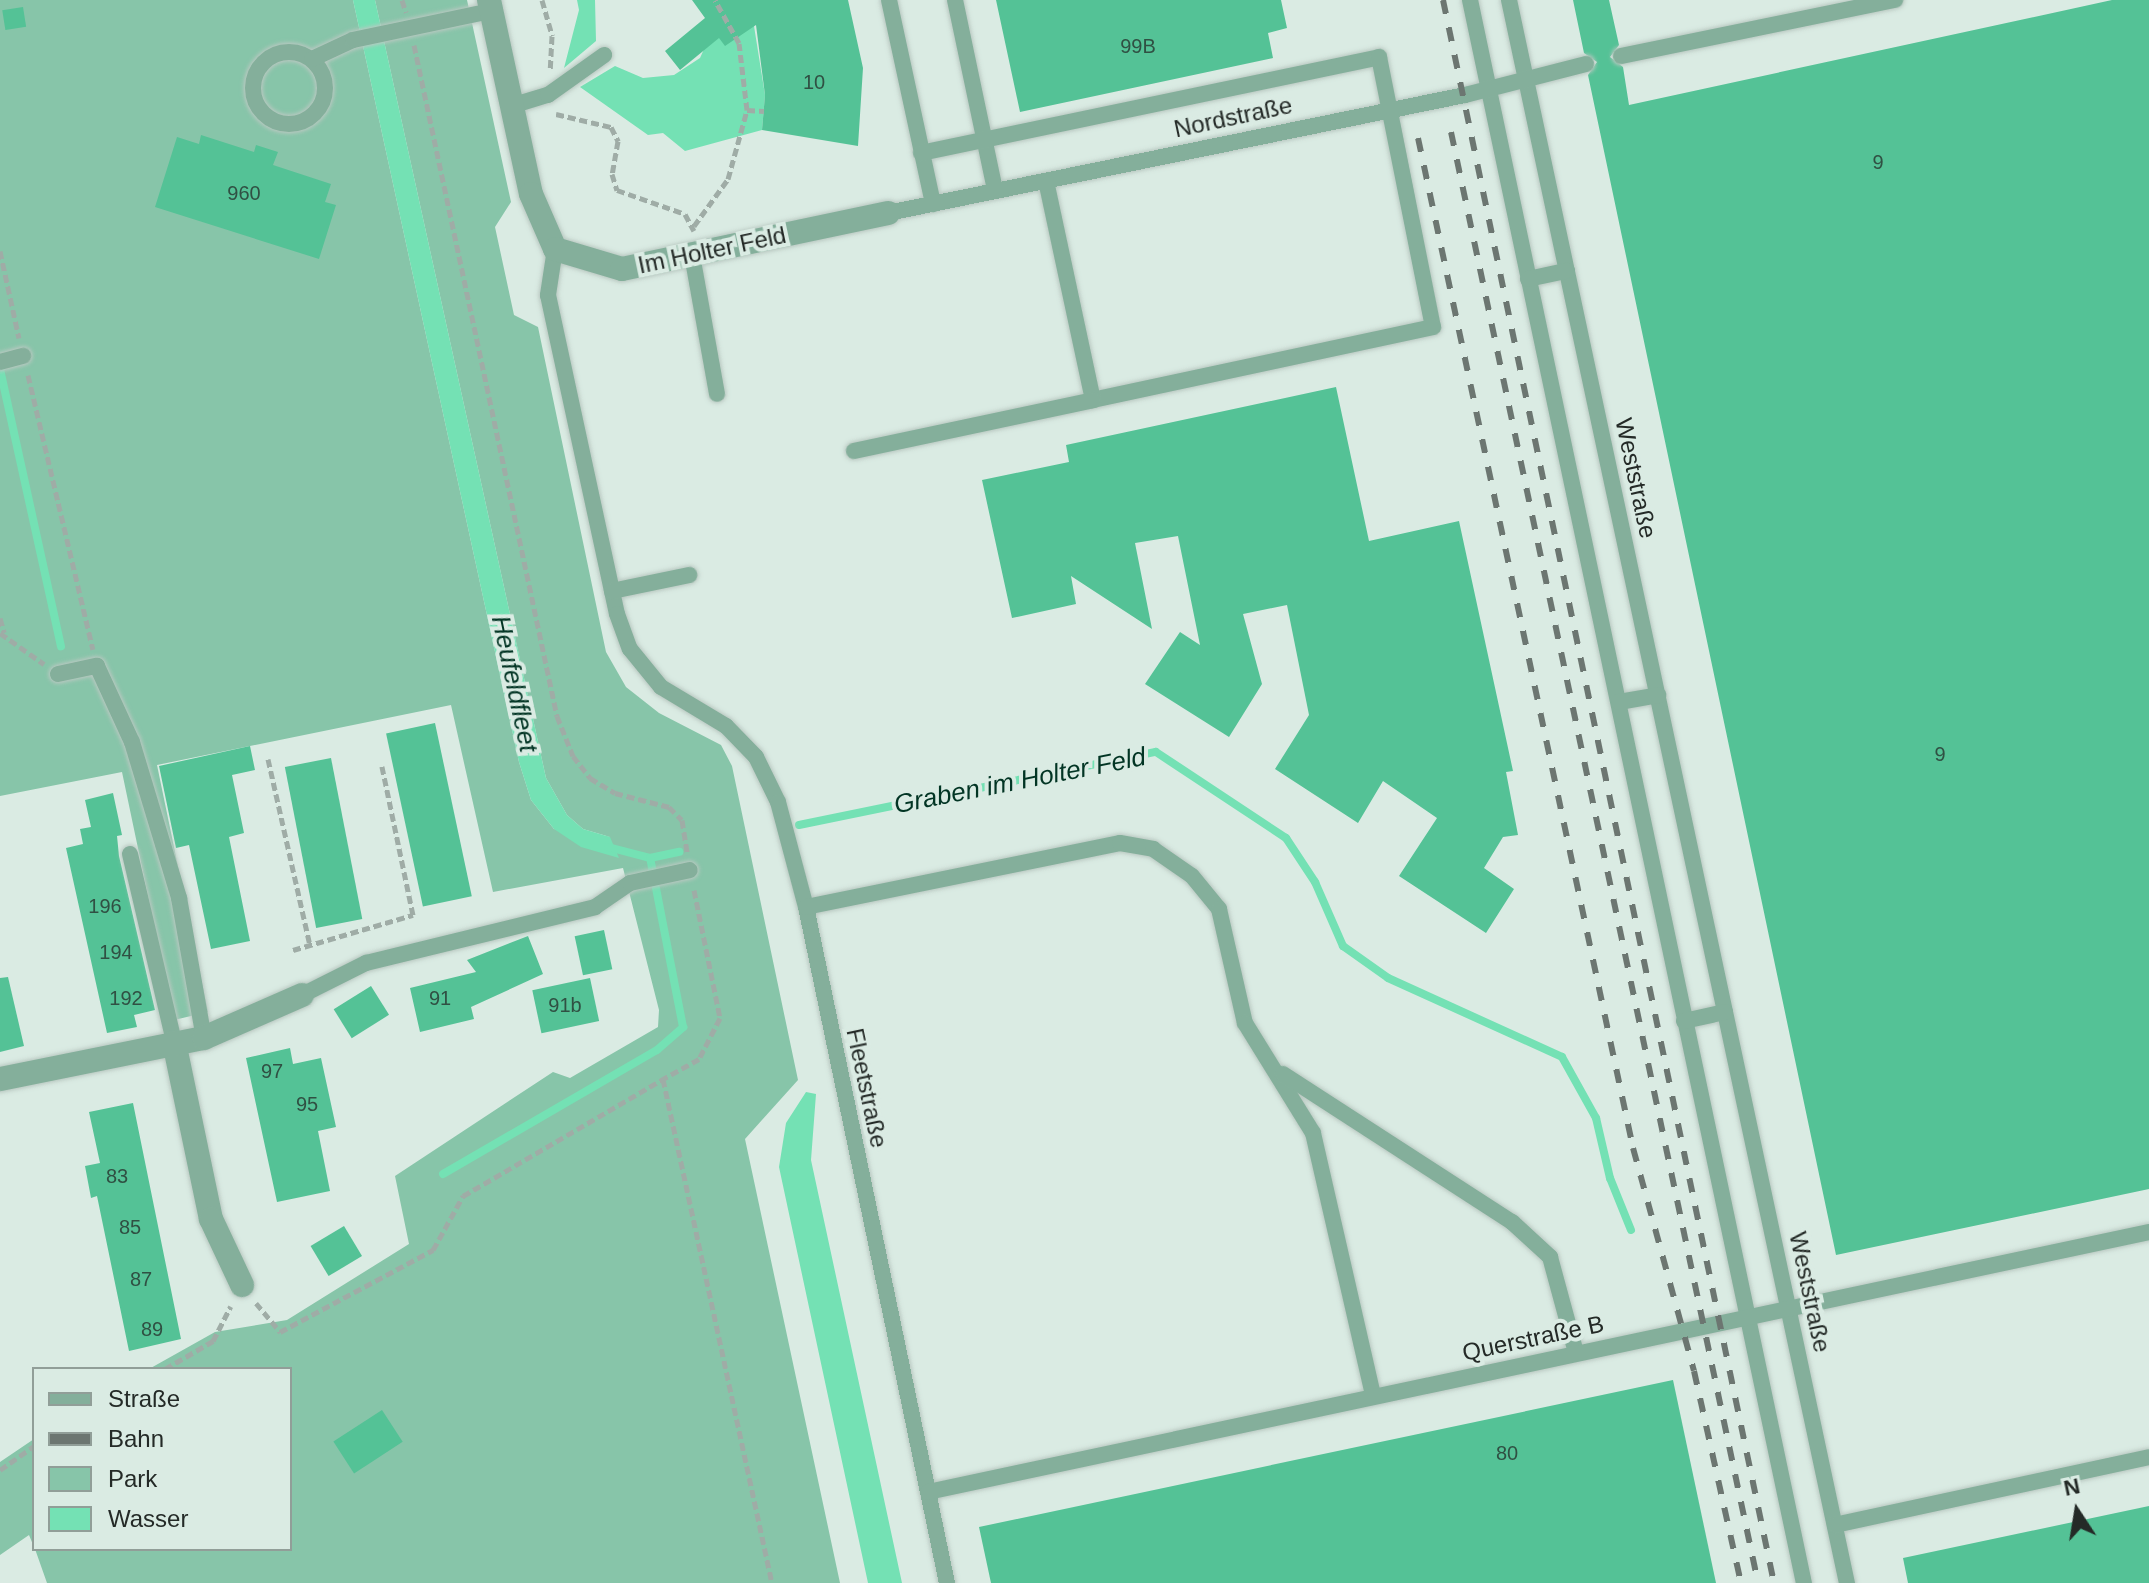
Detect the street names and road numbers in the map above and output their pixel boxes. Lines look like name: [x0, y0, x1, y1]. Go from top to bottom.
street label: Nordstraße: [1171, 90, 1295, 144]
street label: Im Holter Feld: [635, 220, 789, 280]
street label: Weststraße: [1609, 415, 1663, 541]
street label: Fleetstraße: [840, 1026, 894, 1150]
street label: Weststraße: [1783, 1229, 1837, 1355]
street label: Querstraße B: [1460, 1309, 1606, 1367]

